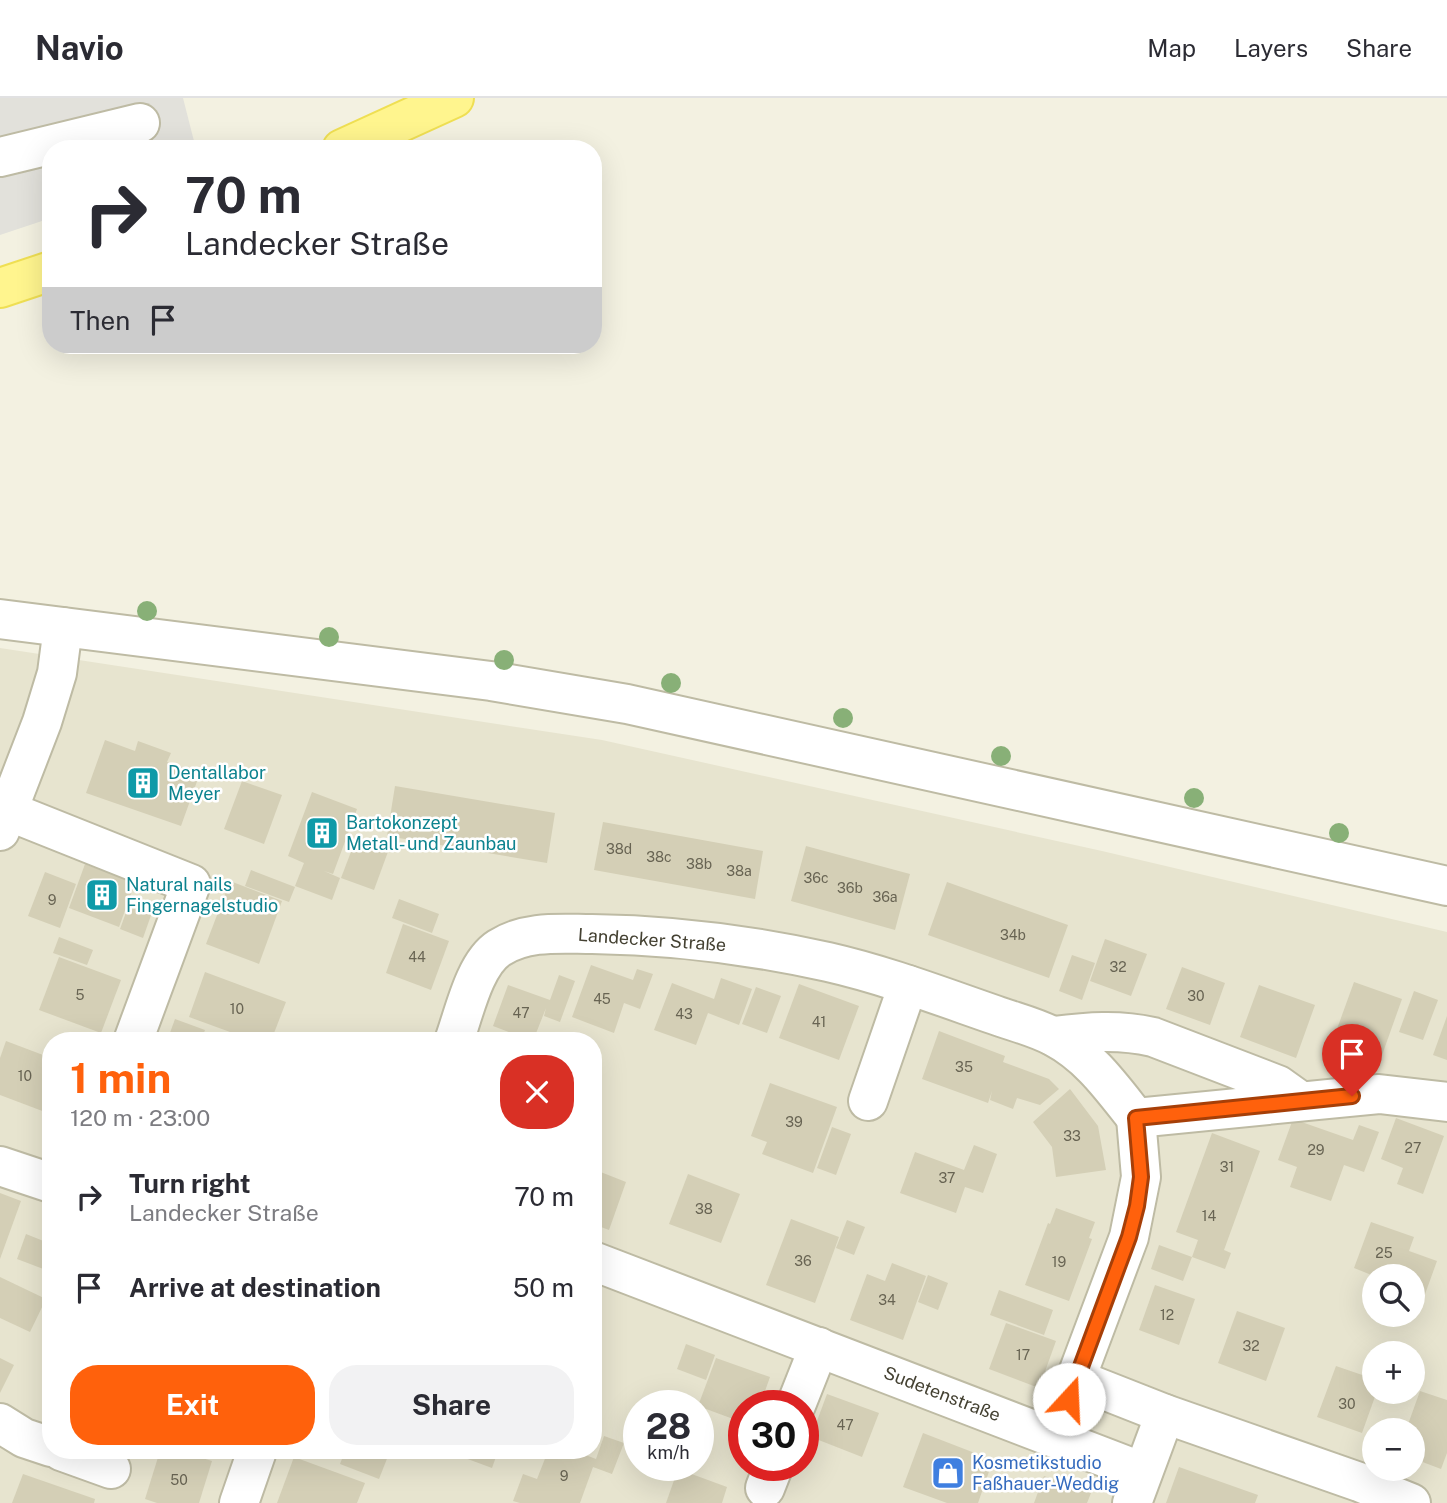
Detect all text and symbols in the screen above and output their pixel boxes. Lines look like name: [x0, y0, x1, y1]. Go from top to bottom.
text: Navio: [35, 29, 124, 67]
text: Map: [1147, 34, 1196, 62]
text: Layers: [1234, 34, 1308, 62]
text: Share: [1346, 34, 1412, 62]
text: 70 m: [185, 166, 302, 224]
icon: right: [70, 168, 161, 259]
text: Landecker Straße: [185, 225, 449, 262]
icon: arrive: [144, 301, 182, 339]
text: Then: [70, 305, 130, 336]
place label: Dentallabor Meyer: [168, 762, 266, 804]
building icon: Dentallabor Meyer: [124, 764, 162, 802]
place label: Bartokonzept Metall- und Zaunbau: [346, 812, 517, 854]
building icon: Bartokonzept Metall- und Zaunbau: [303, 814, 341, 852]
house number: 38d: [606, 841, 632, 857]
house number: 38c: [646, 849, 672, 865]
house number: 38b: [686, 856, 712, 872]
house number: 38a: [726, 863, 752, 879]
house number: 36c: [803, 870, 829, 886]
place label: Natural nails Fingernagelstudio: [126, 874, 278, 916]
building icon: Natural nails Fingernagelstudio: [83, 876, 121, 914]
house number: 36b: [837, 880, 863, 896]
house number: 36a: [872, 889, 898, 905]
house number: 9: [48, 892, 57, 908]
street label: Landecker Straße: [577, 924, 727, 955]
house number: 34b: [1000, 927, 1026, 943]
house number: 44: [408, 949, 426, 965]
house number: 32: [1109, 959, 1127, 975]
house number: 5: [76, 987, 85, 1003]
house number: 30: [1187, 988, 1205, 1004]
house number: 45: [593, 991, 611, 1007]
house number: 10: [230, 1001, 244, 1017]
house number: 47: [512, 1005, 530, 1021]
house number: 43: [675, 1006, 693, 1022]
house number: 41: [812, 1014, 826, 1030]
pin: [1322, 1024, 1382, 1096]
icon: arrive: [1333, 1035, 1371, 1073]
text: 1 min: [70, 1053, 171, 1102]
button: close: [500, 1055, 574, 1129]
house number: 35: [955, 1059, 973, 1075]
house number: 10: [18, 1068, 32, 1084]
text: 120 m · 23:00: [70, 1104, 210, 1131]
house number: 39: [785, 1114, 803, 1130]
house number: 33: [1063, 1128, 1081, 1144]
house number: 27: [1405, 1140, 1421, 1156]
house number: 29: [1307, 1142, 1325, 1158]
house number: 31: [1220, 1159, 1234, 1175]
text: Turn right: [129, 1168, 251, 1199]
house number: 37: [939, 1170, 955, 1186]
icon: right: [70, 1178, 108, 1216]
text: 70 m: [514, 1181, 574, 1212]
text: Landecker Straße: [129, 1199, 319, 1226]
house number: 38: [695, 1201, 713, 1217]
house number: 14: [1202, 1208, 1216, 1224]
house number: 25: [1375, 1245, 1393, 1261]
house number: 36: [794, 1253, 812, 1269]
house number: 19: [1052, 1254, 1066, 1270]
map controls: [1362, 1264, 1425, 1481]
button: search: [1362, 1264, 1425, 1327]
icon: arrive: [70, 1269, 108, 1307]
text: Arrive at destination: [129, 1272, 381, 1303]
text: 50 m: [513, 1272, 574, 1303]
house number: 34: [878, 1292, 896, 1308]
house number: 12: [1160, 1307, 1174, 1323]
house number: 32: [1242, 1338, 1260, 1354]
button: +: [1362, 1341, 1425, 1404]
house number: 17: [1016, 1347, 1030, 1363]
street label: Sudetenstraße: [881, 1362, 1004, 1425]
position arrow: [1032, 1362, 1106, 1436]
button: Exit: [70, 1365, 315, 1445]
button: Share: [329, 1365, 574, 1445]
speed limit sign: 30: [728, 1390, 819, 1481]
house number: 30: [1338, 1396, 1356, 1412]
text: 28: [646, 1406, 691, 1447]
house number: 47: [836, 1417, 854, 1433]
button: −: [1362, 1418, 1425, 1481]
text: km/h: [647, 1442, 690, 1463]
place label: Kosmetikstudio Faßhauer-Weddig: [972, 1452, 1119, 1494]
shop icon: Kosmetikstudio Faßhauer-Weddig: [929, 1454, 967, 1492]
house number: 9: [560, 1468, 569, 1484]
house number: 50: [170, 1472, 188, 1488]

